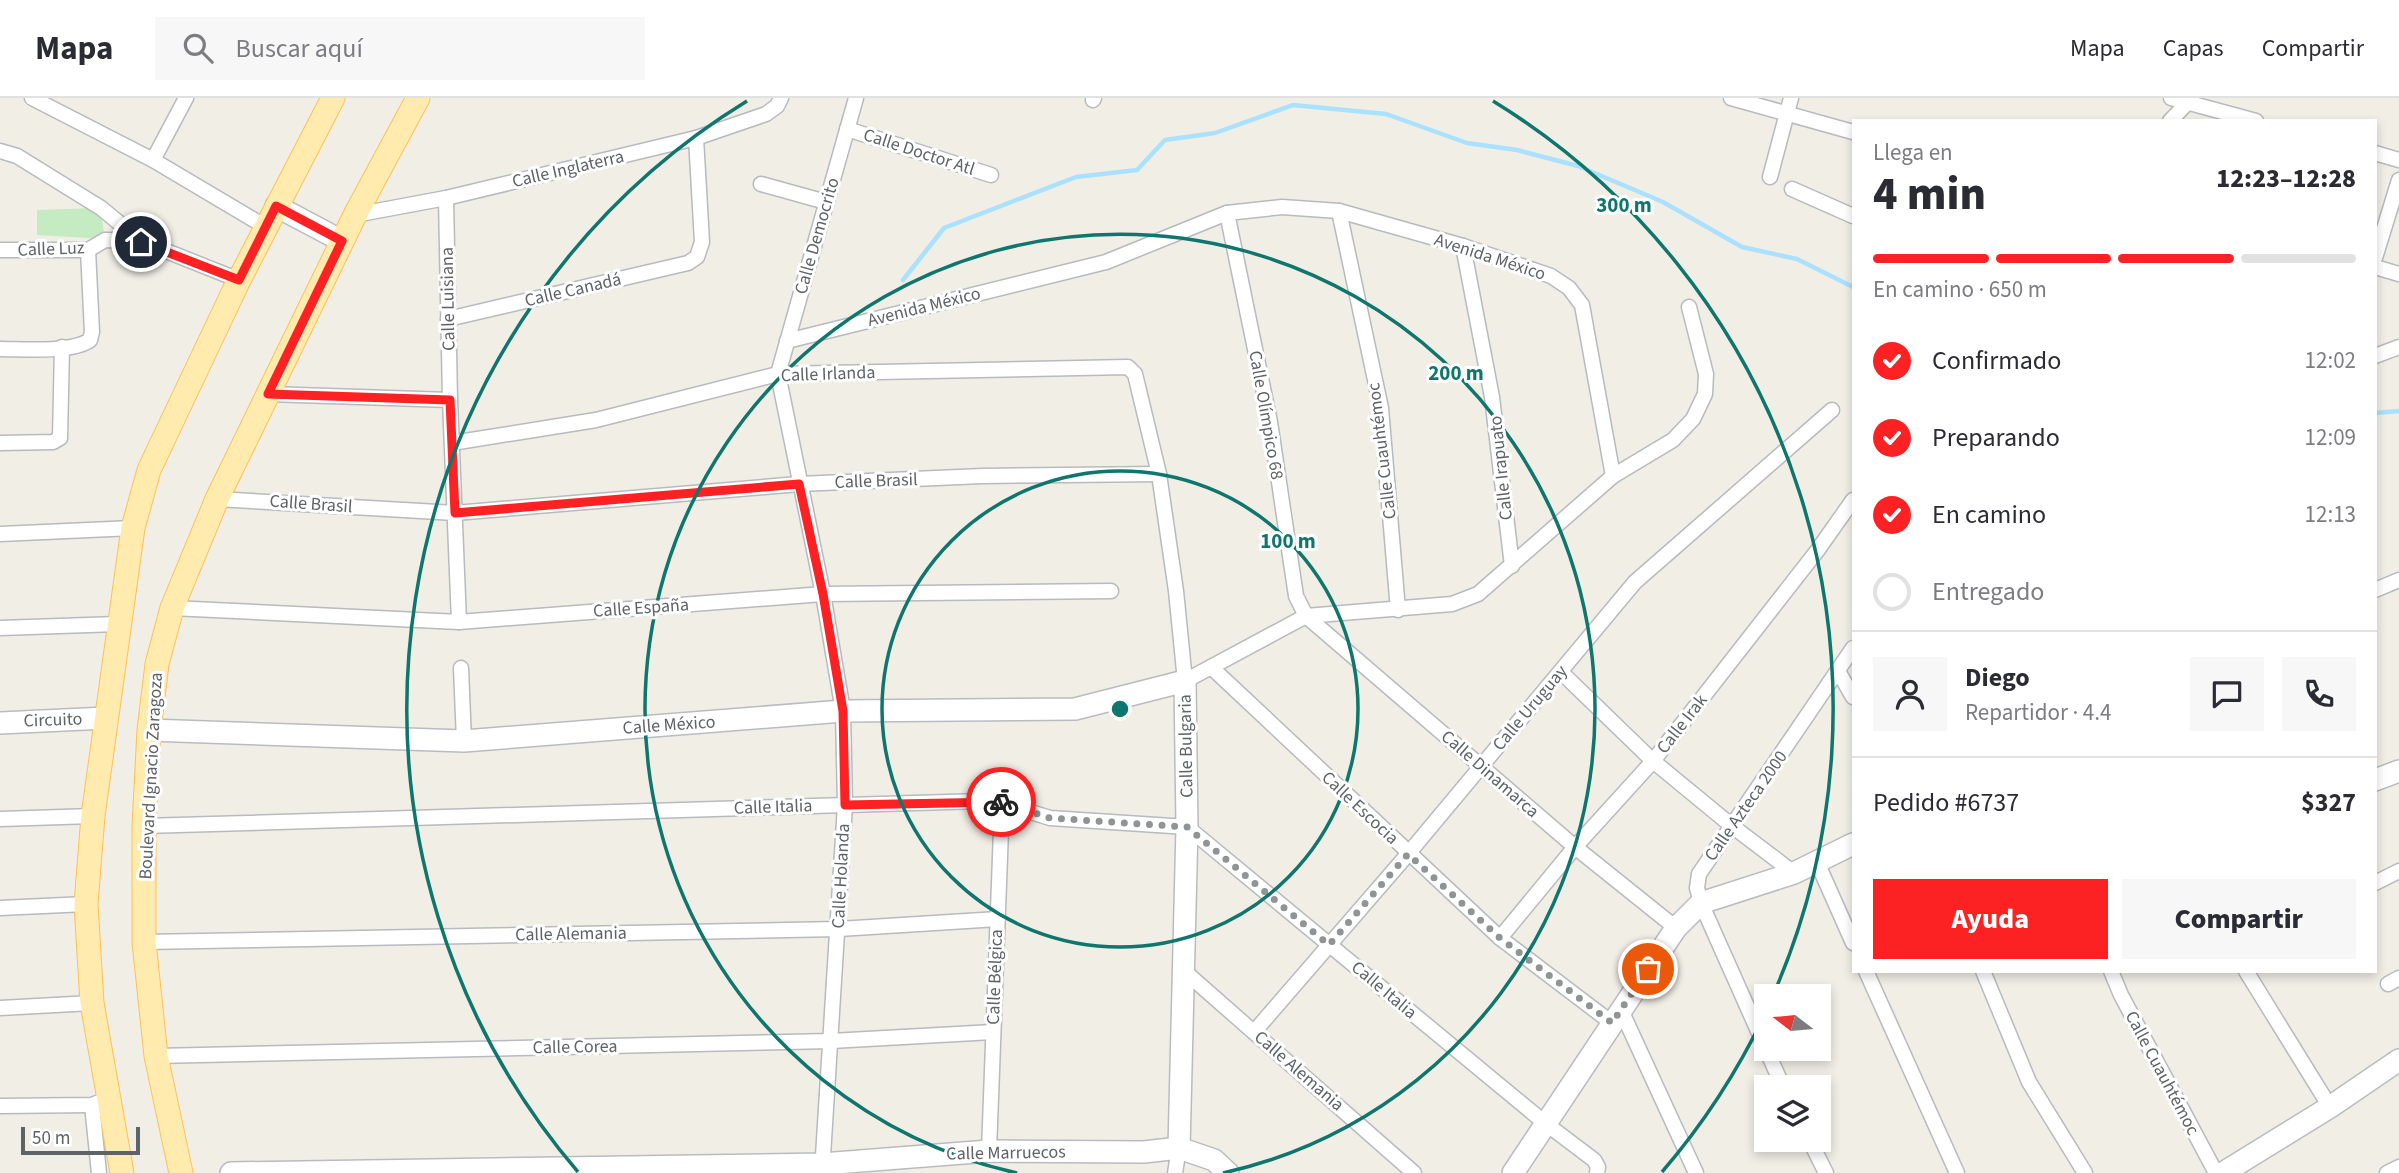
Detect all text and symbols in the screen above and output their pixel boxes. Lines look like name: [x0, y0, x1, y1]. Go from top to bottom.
search box: [155, 17, 645, 80]
text: Mapa: [35, 25, 113, 72]
icon: search: [179, 29, 217, 67]
text: Buscar aquí: [235, 30, 363, 67]
text: Mapa: [2070, 31, 2125, 66]
text: Capas: [2163, 31, 2224, 66]
text: Compartir: [2262, 31, 2364, 66]
street label: Calle Doctor Atl: [860, 122, 978, 182]
text: Llega en: [1873, 136, 1953, 169]
street label: Calle Inglaterra: [510, 144, 626, 194]
text: 12:23–12:28: [2216, 160, 2356, 197]
text: 4 min: [1873, 162, 1986, 227]
street label: Calle Democrito: [788, 175, 846, 297]
text: 300 m: [1596, 190, 1652, 220]
pin: [111, 212, 171, 272]
icon: home: [122, 223, 160, 261]
street label: Avenida México: [1431, 227, 1549, 287]
street label: Calle Luz: [17, 235, 85, 263]
street label: Calle Luisiana: [435, 247, 461, 351]
street label: Calle Canadá: [522, 267, 624, 313]
text: En camino · 650 m: [1873, 273, 2047, 306]
street label: Avenida México: [865, 281, 983, 333]
icon: check: [1873, 342, 1911, 380]
text: Confirmado: [1932, 342, 2061, 379]
text: 12:02: [2305, 344, 2356, 377]
street label: Calle Olímpico 68: [1242, 349, 1290, 481]
text: 200 m: [1428, 358, 1484, 388]
street label: Calle Irlanda: [780, 360, 876, 388]
street label: Calle Cuauhtémoc: [1361, 381, 1403, 521]
street label: Calle Irapuato: [1483, 415, 1519, 521]
icon: check: [1873, 419, 1911, 457]
text: Preparando: [1932, 419, 2060, 456]
text: 12:09: [2305, 421, 2356, 454]
street label: Calle Brasil: [834, 467, 918, 495]
street label: Calle Brasil: [269, 489, 353, 519]
icon: check: [1873, 496, 1911, 534]
text: En camino: [1932, 496, 2046, 533]
text: 12:13: [2305, 498, 2356, 531]
text: 100 m: [1260, 526, 1316, 556]
text: Entregado: [1932, 573, 2044, 610]
street label: Calle España: [592, 592, 690, 624]
button: person: [1873, 657, 1947, 731]
button: chat: [2190, 657, 2264, 731]
button: phone: [2282, 657, 2356, 731]
street label: Calle Uruguay: [1487, 659, 1574, 756]
text: Diego: [1965, 659, 2030, 696]
street label: Boulevard Ignacio Zaragoza: [133, 672, 169, 880]
street label: Calle Irak: [1651, 689, 1713, 759]
street label: Calle Bulgaria: [1173, 694, 1199, 798]
text: Repartidor · 4.4: [1965, 696, 2111, 729]
centre of rings: [1108, 697, 1132, 721]
street label: Circuito: [23, 706, 83, 734]
street label: Calle México: [622, 709, 716, 741]
street label: Calle Dinamarca: [1436, 724, 1544, 824]
street label: Calle Azteca 2000: [1699, 746, 1793, 866]
street label: Calle Escocia: [1316, 766, 1404, 850]
courier: [966, 767, 1036, 837]
icon: bike: [982, 783, 1020, 821]
text: Pedido #6737: [1873, 784, 2019, 821]
text: $327: [2301, 784, 2356, 821]
street label: Calle Italia: [733, 793, 813, 821]
street label: Calle Holanda: [826, 823, 856, 929]
button: Ayuda: [1873, 879, 2108, 959]
button: Compartir: [2122, 879, 2356, 959]
street label: Calle Alemania: [515, 921, 627, 947]
street label: Calle Bélgica: [981, 929, 1009, 1025]
pin: [1618, 939, 1678, 999]
icon: bag: [1629, 950, 1667, 988]
street label: Calle Italia: [1346, 955, 1422, 1025]
north arrow: [1754, 984, 1830, 1060]
map controls: [1754, 984, 1831, 1152]
street label: Calle Cuauhtémoc: [2119, 1007, 2205, 1139]
street label: Calle Alemania: [1249, 1025, 1349, 1117]
street label: Calle Corea: [532, 1034, 618, 1060]
button: layers: [1754, 1075, 1831, 1152]
scale bar: [21, 1124, 140, 1156]
text: 50 m: [32, 1125, 70, 1152]
street label: Calle Marruecos: [946, 1139, 1066, 1167]

